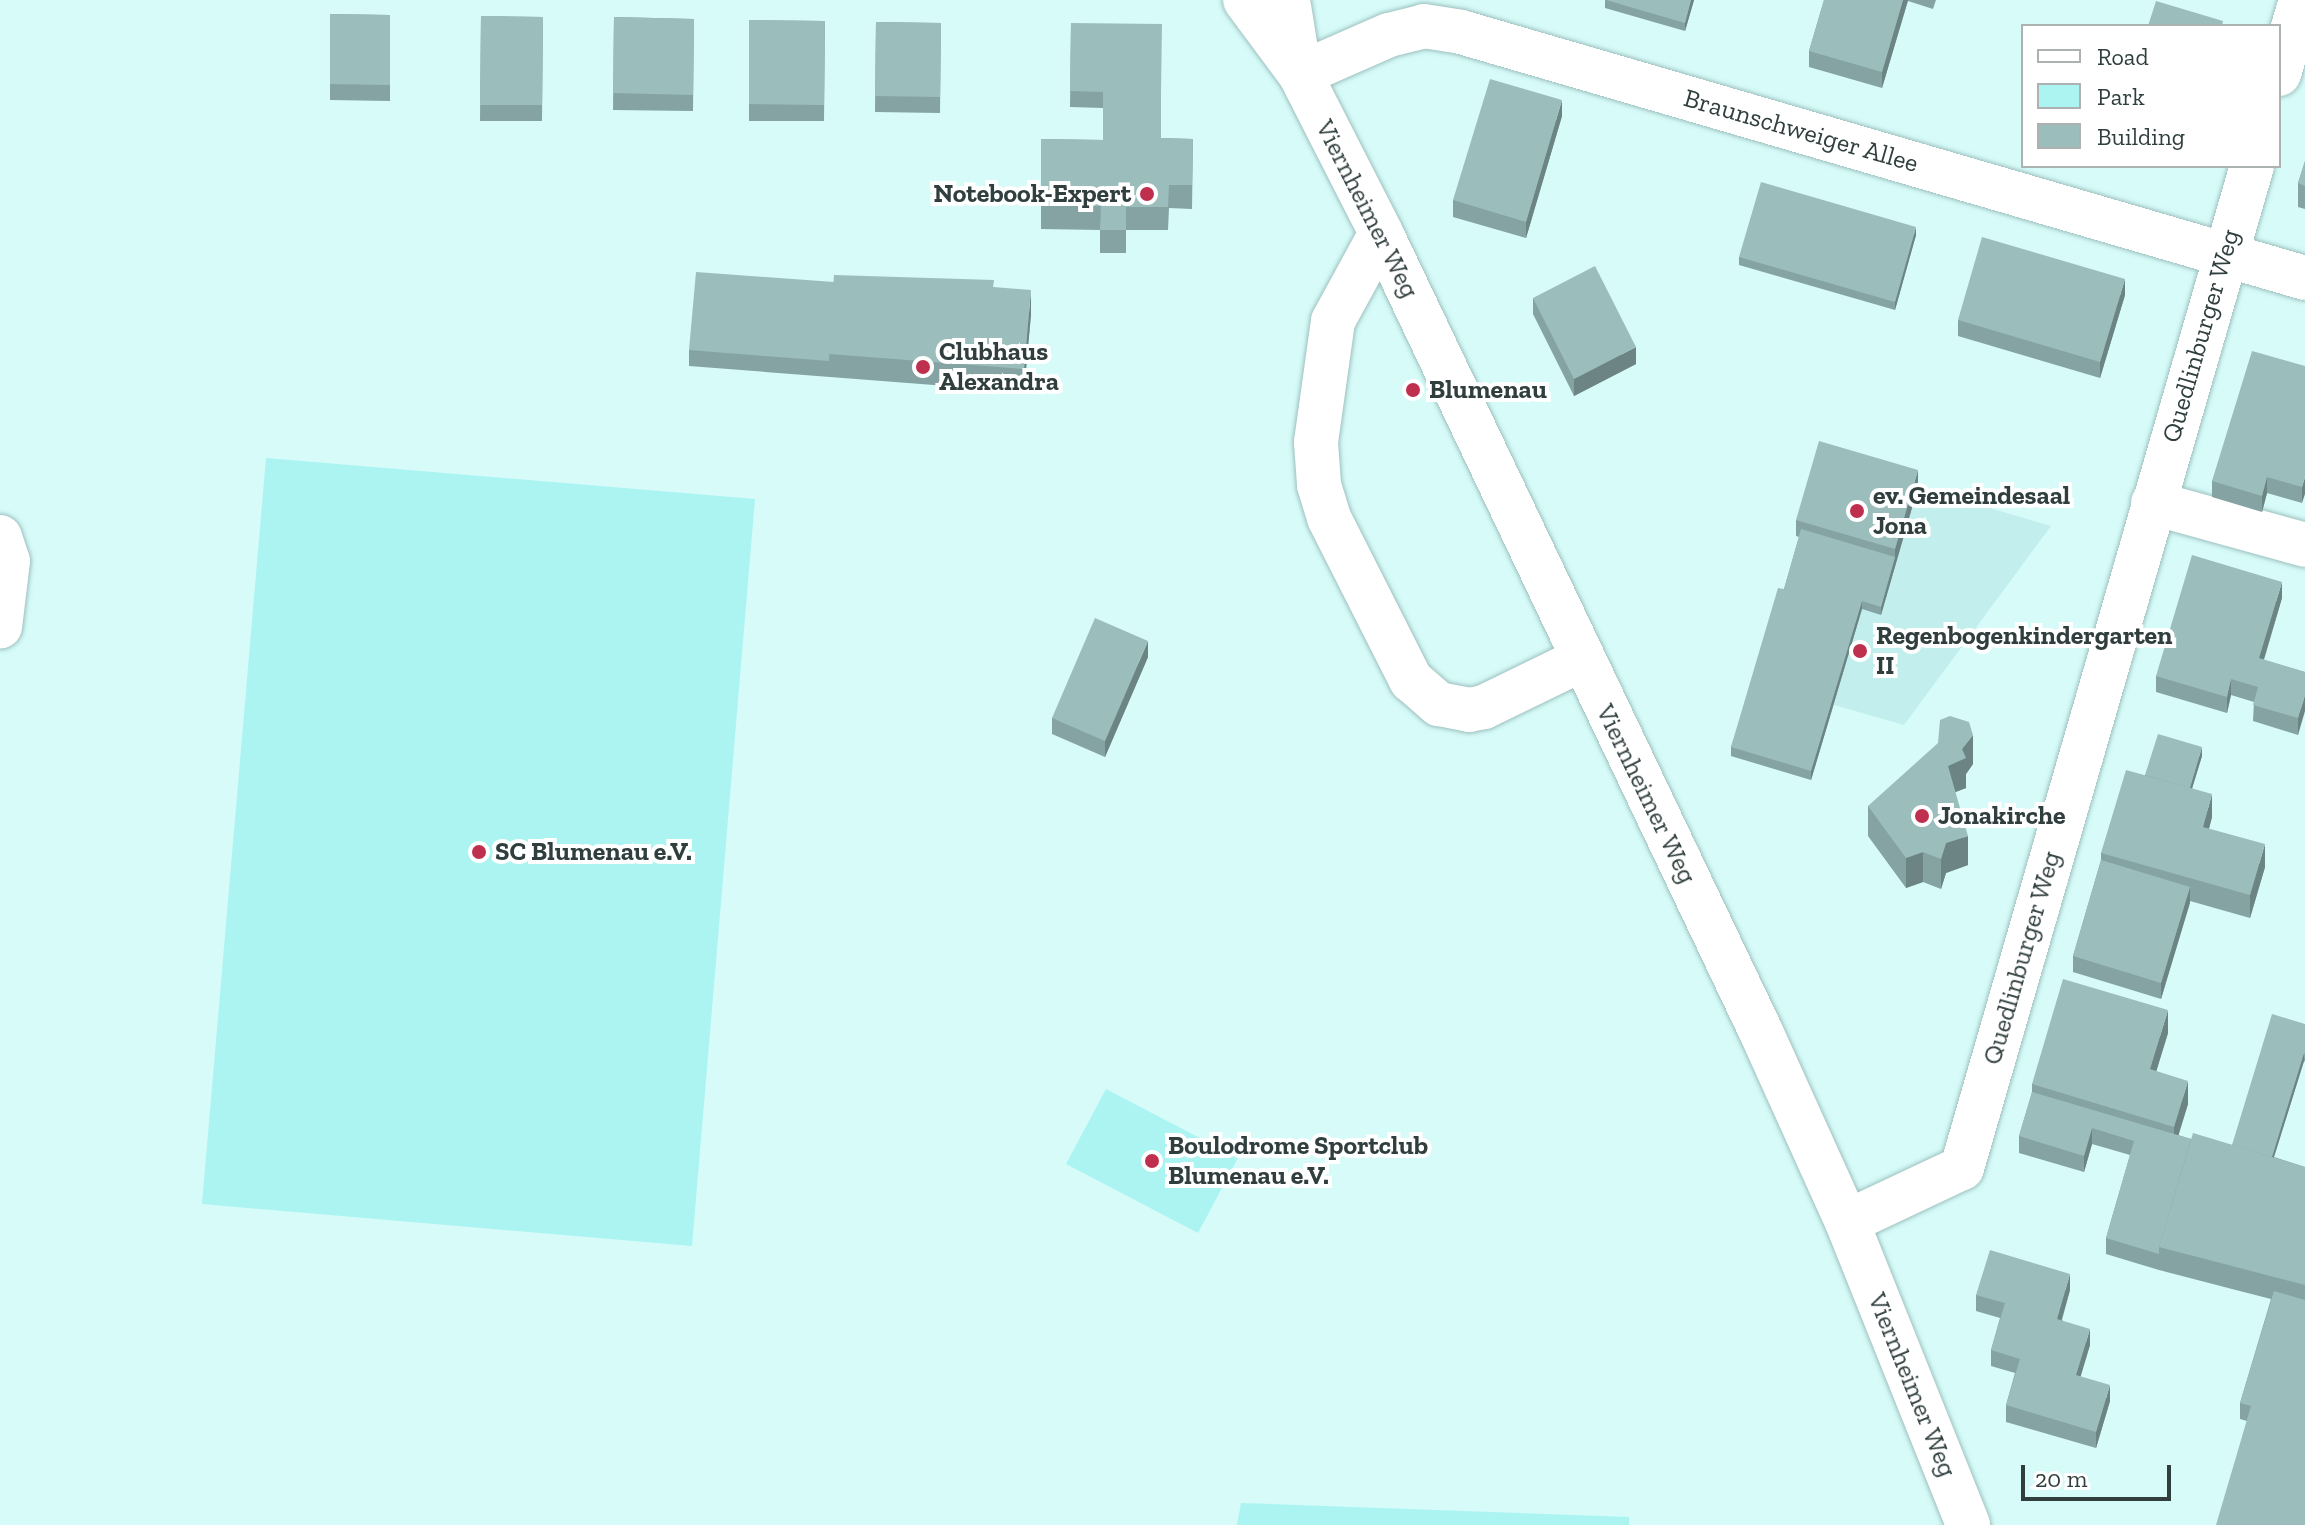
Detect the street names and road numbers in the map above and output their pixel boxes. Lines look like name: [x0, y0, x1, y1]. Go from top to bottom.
street label: Braunschweiger Allee: [1680, 82, 1922, 180]
street label: Viernheimer Weg: [1308, 114, 1426, 304]
street label: Quedlinburger Weg: [2155, 225, 2247, 447]
street label: Viernheimer Weg: [1589, 699, 1703, 889]
street label: Quedlinburger Weg: [1976, 847, 2068, 1069]
street label: Viernheimer Weg: [1861, 1288, 1963, 1482]

